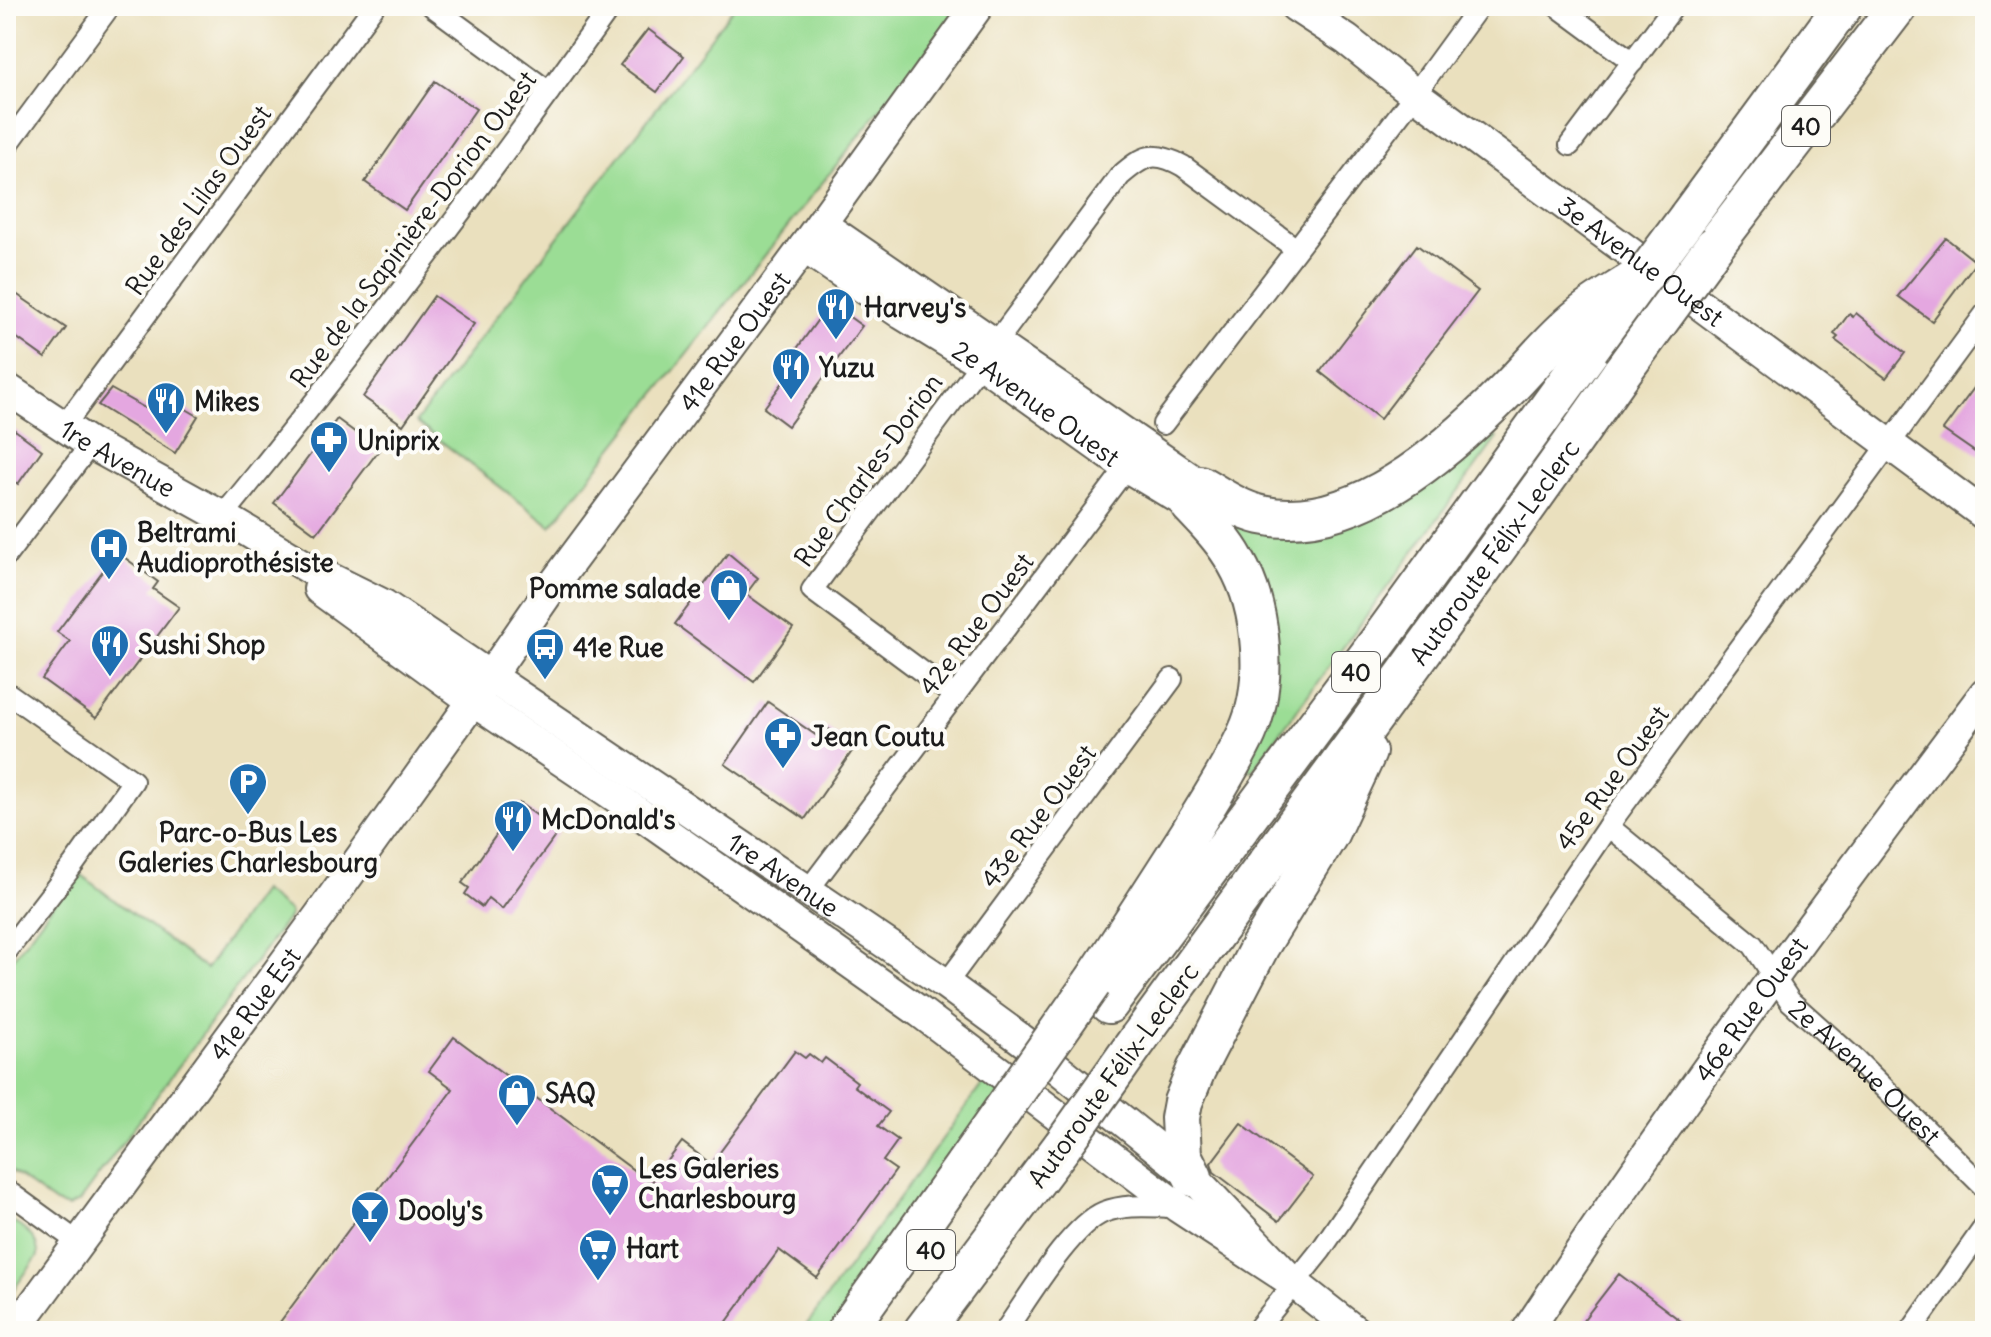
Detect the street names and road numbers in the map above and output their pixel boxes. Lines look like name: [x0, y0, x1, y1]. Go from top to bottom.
street label: Rue de la Sapinière-Dorion Ouest: [283, 64, 543, 394]
street label: Rue des Lilas Ouest: [118, 98, 278, 302]
road number: 40: [1782, 106, 1830, 146]
street label: 3e Avenue Ouest: [1552, 189, 1731, 333]
street label: 41e Rue Ouest: [671, 264, 797, 418]
street label: 2e Avenue Ouest: [947, 333, 1127, 473]
street label: Rue Charles-Dorion: [787, 367, 949, 573]
street label: 1re Avenue: [54, 412, 181, 504]
street label: Autoroute Félix-Leclerc: [1401, 433, 1586, 671]
street label: 42e Rue Ouest: [912, 546, 1041, 702]
road number: 40: [1332, 652, 1380, 692]
street label: 45e Rue Ouest: [1548, 699, 1676, 857]
street label: 43e Rue Ouest: [973, 737, 1103, 894]
street label: 1re Avenue: [721, 825, 846, 924]
street label: 46e Rue Ouest: [1687, 930, 1815, 1088]
street label: 41e Rue Est: [202, 940, 307, 1067]
street label: Autoroute Félix-Leclerc: [1020, 956, 1206, 1194]
street label: 2e Avenue Ouest: [1782, 992, 1948, 1152]
road number: 40: [907, 1230, 955, 1270]

